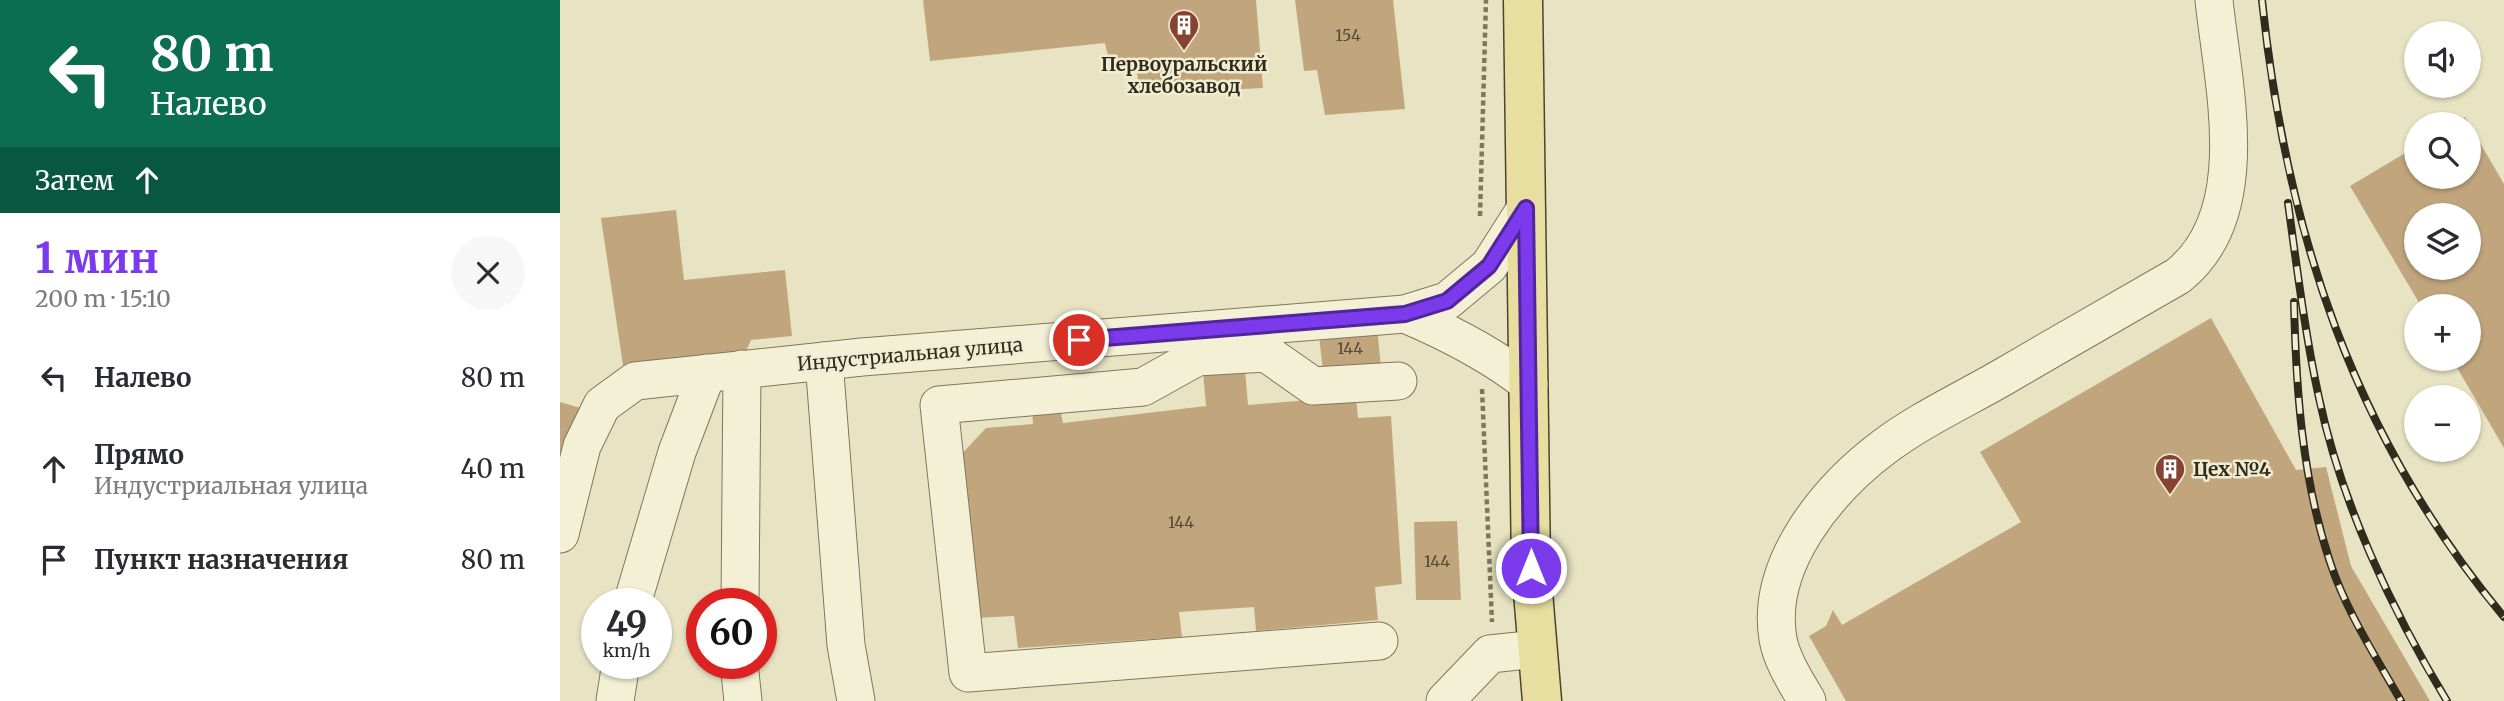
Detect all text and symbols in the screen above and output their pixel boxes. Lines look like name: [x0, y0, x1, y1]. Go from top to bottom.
building icon: Первоуральский хлебозавод: [1167, 8, 1201, 52]
map controls: [2404, 21, 2481, 462]
button: sound: [2404, 21, 2481, 98]
text: 80 m: [150, 23, 273, 84]
house number: 154: [1335, 25, 1361, 45]
icon: left: [35, 28, 126, 119]
place label: Первоуральский хлебозавод: [1101, 52, 1267, 98]
text: Налево: [150, 84, 267, 124]
button: search: [2404, 112, 2481, 189]
icon: ahead: [128, 161, 166, 199]
text: Затем: [35, 164, 114, 197]
button: layers: [2404, 203, 2481, 280]
text: 1 мин: [35, 232, 159, 284]
button: close: [451, 236, 525, 310]
text: 200 m · 15:10: [35, 284, 171, 313]
button: +: [2404, 294, 2481, 371]
pin: [1049, 310, 1109, 370]
icon: arrive: [1060, 321, 1098, 359]
street label: Индустриальная улица: [796, 332, 1024, 376]
house number: 144: [1337, 338, 1363, 358]
icon: left: [35, 359, 73, 397]
text: Налево: [94, 361, 192, 394]
text: 80 m: [461, 361, 525, 394]
button: −: [2404, 385, 2481, 462]
text: Прямо: [94, 438, 184, 471]
icon: ahead: [35, 450, 73, 488]
text: 40 m: [461, 452, 525, 485]
building icon: Цех №4: [2153, 452, 2187, 496]
place label: Цех №4: [2193, 457, 2271, 481]
text: Индустриальная улица: [94, 471, 368, 500]
house number: 144: [1168, 512, 1194, 532]
position arrow: [1494, 531, 1568, 605]
icon: arrive: [35, 541, 73, 579]
text: Пункт назначения: [94, 543, 348, 576]
text: 80 m: [461, 543, 525, 576]
house number: 144: [1424, 551, 1450, 571]
speed limit sign: 60: [686, 588, 777, 679]
text: 49: [606, 602, 647, 646]
text: km/h: [603, 639, 650, 662]

